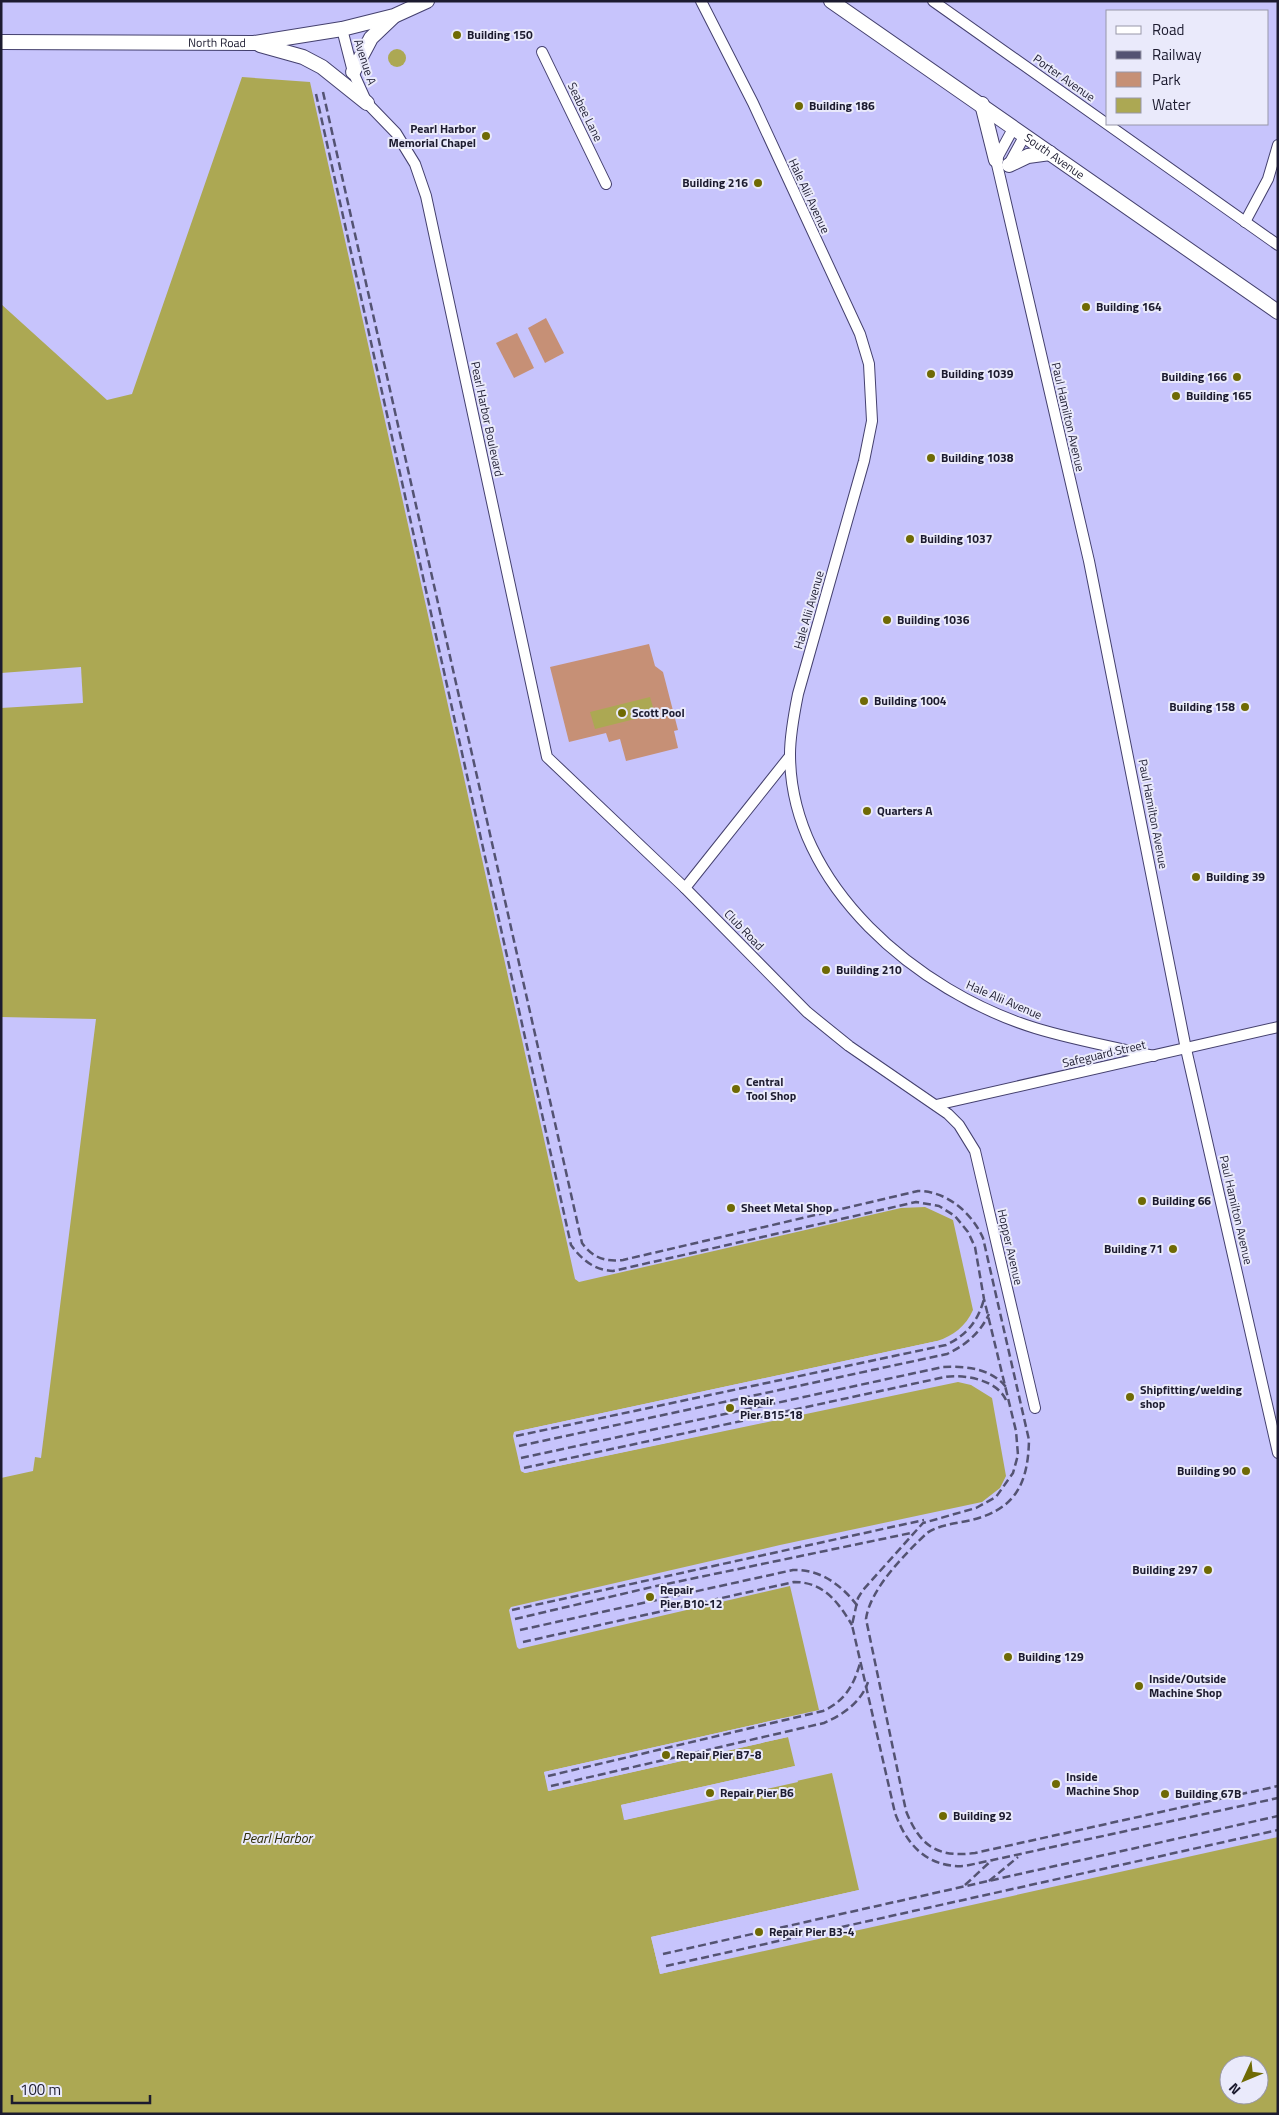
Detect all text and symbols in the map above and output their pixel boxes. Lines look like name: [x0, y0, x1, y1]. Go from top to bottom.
legend: [1106, 10, 1269, 125]
text: Road: [1152, 18, 1184, 41]
place label: Building 150: [467, 25, 533, 44]
marker: Building 150: [451, 29, 463, 41]
street label: North Road: [188, 33, 246, 52]
street label: Avenue A: [349, 36, 382, 87]
text: Railway: [1152, 43, 1202, 66]
street label: Porter Avenue: [1029, 49, 1099, 106]
text: Park: [1152, 68, 1181, 91]
street label: Seabee Lane: [563, 79, 608, 145]
text: Water: [1152, 93, 1191, 116]
place label: Building 186: [809, 96, 875, 115]
marker: Building 186: [793, 100, 805, 112]
place label: Pearl Harbor Memorial Chapel: [388, 119, 477, 152]
street label: South Avenue: [1020, 128, 1089, 184]
marker: Pearl Harbor Memorial Chapel: [480, 130, 492, 142]
street label: Hale Alii Avenue: [784, 155, 835, 236]
place label: Building 216: [682, 173, 748, 192]
marker: Building 216: [752, 177, 764, 189]
place label: Building 164: [1096, 297, 1162, 316]
marker: Building 164: [1080, 301, 1092, 313]
street label: Pearl Harbor Boulevard: [466, 360, 509, 478]
street label: Paul Hamilton Avenue: [1047, 360, 1090, 473]
place label: Building 1039: [941, 364, 1014, 383]
place label: Building 166: [1161, 367, 1227, 386]
marker: Building 1039: [925, 368, 937, 380]
marker: Building 166: [1231, 371, 1243, 383]
place label: Building 165: [1186, 386, 1252, 405]
marker: Building 165: [1170, 390, 1182, 402]
place label: Building 1038: [941, 448, 1014, 467]
marker: Building 1038: [925, 452, 937, 464]
place label: Building 1037: [920, 529, 993, 548]
marker: Building 1037: [904, 533, 916, 545]
street label: Hale Alii Avenue: [788, 568, 829, 651]
place label: Building 1036: [897, 610, 970, 629]
marker: Building 1036: [881, 614, 893, 626]
place label: Building 1004: [874, 691, 947, 710]
marker: Building 1004: [858, 695, 870, 707]
place label: Building 158: [1169, 697, 1235, 716]
marker: Building 158: [1239, 701, 1251, 713]
place label: Scott Pool: [632, 703, 685, 722]
marker: Scott Pool: [616, 707, 628, 719]
street label: Paul Hamilton Avenue: [1134, 757, 1173, 870]
place label: Quarters A: [877, 801, 933, 820]
marker: Quarters A: [861, 805, 873, 817]
place label: Building 39: [1206, 867, 1265, 886]
marker: Building 39: [1190, 871, 1202, 883]
street label: Club Road: [720, 905, 769, 954]
place label: Building 210: [836, 960, 902, 979]
marker: Building 210: [820, 964, 832, 976]
street label: Hale Alii Avenue: [963, 975, 1045, 1024]
street label: Safeguard Street: [1060, 1035, 1148, 1072]
place label: Central Tool Shop: [746, 1072, 797, 1105]
marker: Central Tool Shop: [730, 1083, 742, 1095]
street label: Paul Hamilton Avenue: [1215, 1153, 1258, 1266]
place label: Building 66: [1152, 1191, 1211, 1210]
marker: Building 66: [1136, 1195, 1148, 1207]
place label: Sheet Metal Shop: [741, 1198, 833, 1217]
marker: Sheet Metal Shop: [725, 1202, 737, 1214]
street label: Hopper Avenue: [993, 1207, 1028, 1287]
place label: Building 71: [1104, 1239, 1163, 1258]
marker: Building 71: [1167, 1243, 1179, 1255]
place label: Shipfitting/welding shop: [1140, 1380, 1242, 1413]
place label: Repair Pier B15-18: [740, 1391, 803, 1424]
marker: Shipfitting/welding shop: [1124, 1391, 1136, 1403]
marker: Repair Pier B15-18: [724, 1402, 736, 1414]
place label: Building 90: [1177, 1461, 1236, 1480]
marker: Building 90: [1240, 1465, 1252, 1477]
place label: Building 297: [1132, 1560, 1198, 1579]
marker: Building 297: [1202, 1564, 1214, 1576]
place label: Repair Pier B10-12: [660, 1580, 722, 1613]
marker: Repair Pier B10-12: [644, 1591, 656, 1603]
place label: Building 129: [1018, 1647, 1084, 1666]
marker: Building 129: [1002, 1651, 1014, 1663]
place label: Inside/Outside Machine Shop: [1149, 1669, 1226, 1702]
marker: Inside/Outside Machine Shop: [1133, 1680, 1145, 1692]
place label: Repair Pier B7-8: [676, 1745, 762, 1764]
marker: Repair Pier B7-8: [660, 1749, 672, 1761]
place label: Inside Machine Shop: [1066, 1767, 1139, 1800]
marker: Inside Machine Shop: [1050, 1778, 1062, 1790]
place label: Repair Pier B6: [720, 1783, 794, 1802]
place label: Building 67B: [1175, 1784, 1241, 1803]
marker: Repair Pier B6: [704, 1787, 716, 1799]
marker: Building 67B: [1159, 1788, 1171, 1800]
place label: Building 92: [953, 1806, 1012, 1825]
marker: Building 92: [937, 1810, 949, 1822]
water label: Pearl Harbor: [242, 1827, 314, 1848]
place label: Repair Pier B3-4: [769, 1922, 855, 1941]
marker: Repair Pier B3-4: [753, 1926, 765, 1938]
north arrow: [1219, 2055, 1269, 2105]
scale bar: [12, 2072, 150, 2104]
text: 100 m: [20, 2078, 61, 2101]
text: N: [1223, 2079, 1245, 2100]

